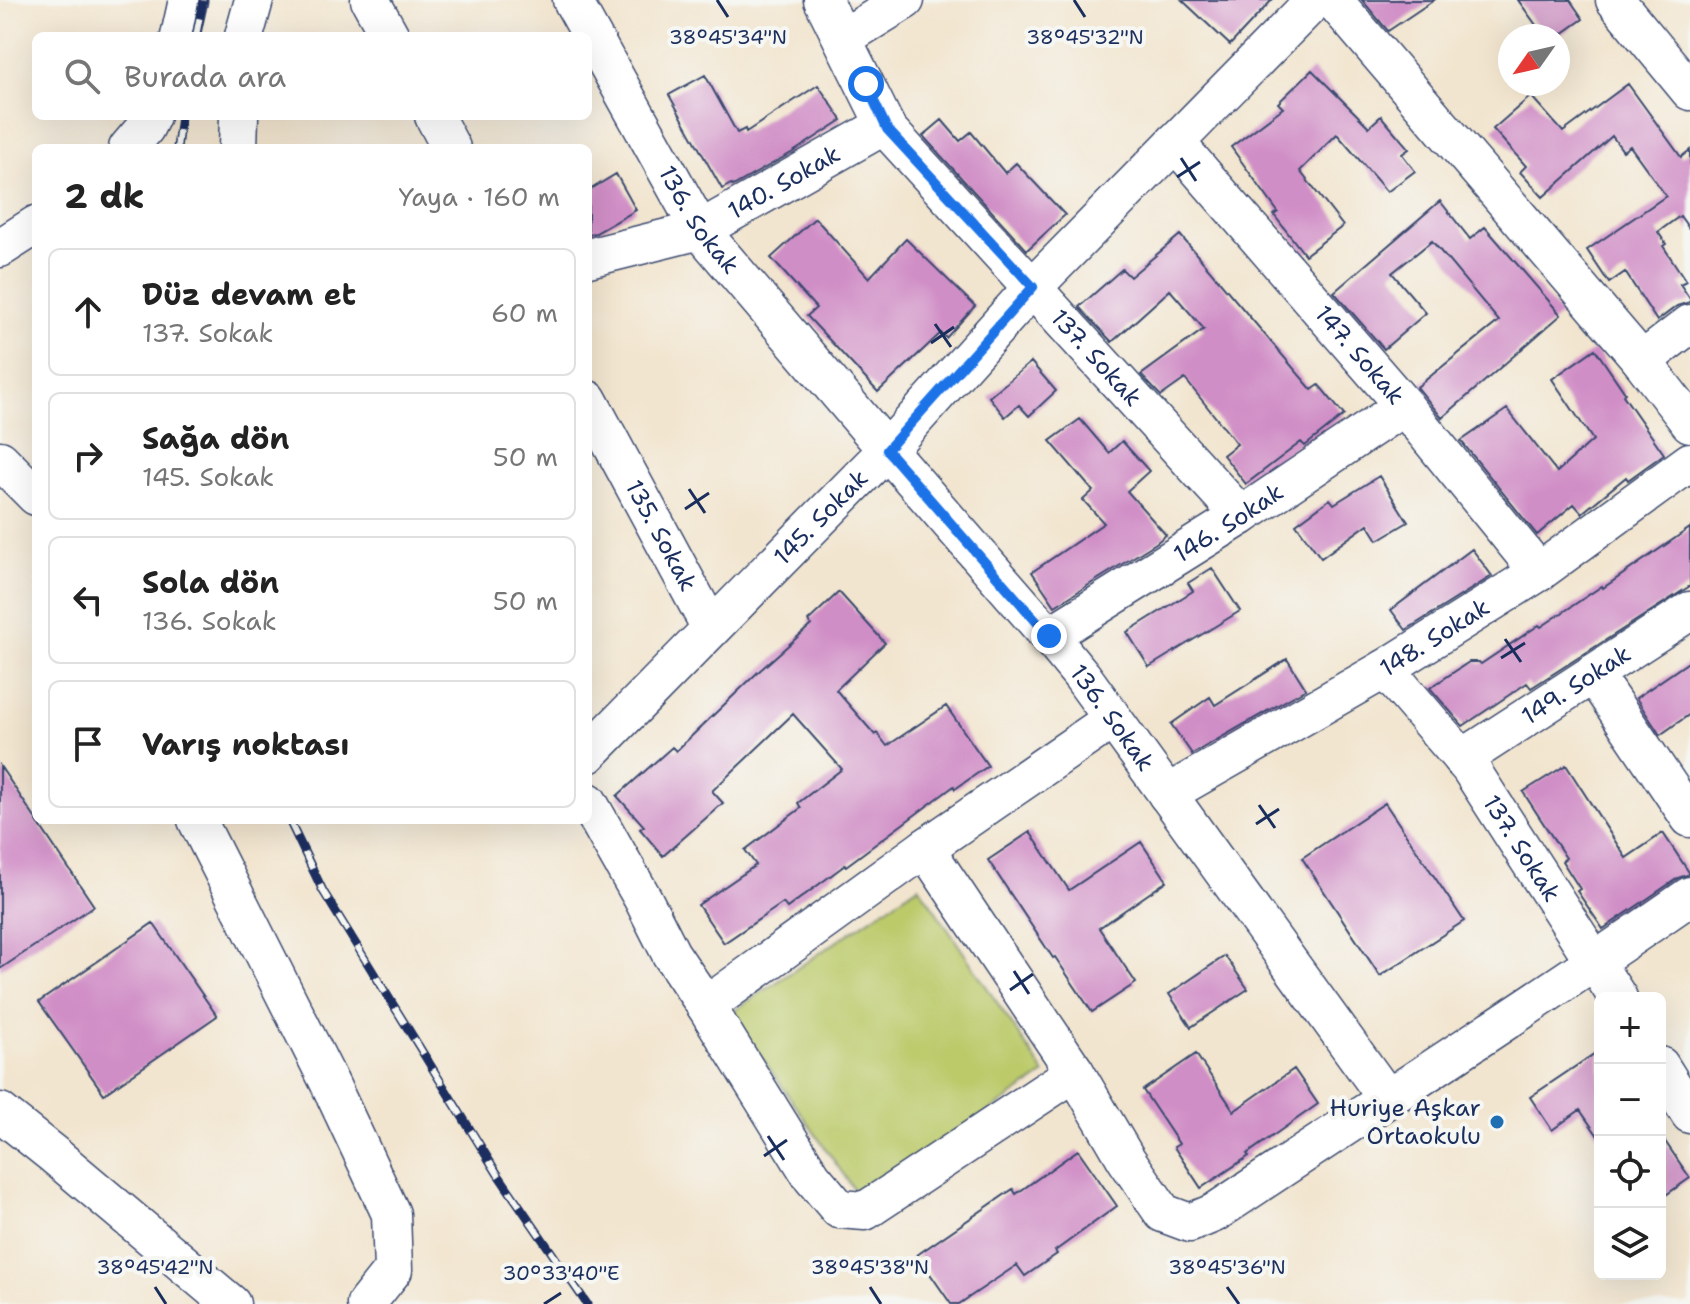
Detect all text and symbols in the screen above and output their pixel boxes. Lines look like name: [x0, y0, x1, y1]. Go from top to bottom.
text: 38°45'34"N: [669, 24, 787, 50]
text: 38°45'32"N: [1026, 24, 1144, 50]
north arrow: [1498, 24, 1570, 96]
search box: [32, 32, 592, 120]
icon: search: [60, 54, 104, 98]
text: Burada ara: [124, 56, 286, 97]
route start: [848, 66, 884, 102]
street label: 140. Sokak: [722, 138, 846, 227]
street label: 136. Sokak: [651, 160, 747, 281]
text: 2 dk: [64, 173, 145, 219]
text: Yaya · 160 m: [399, 179, 560, 214]
text: Düz devam et: [142, 274, 356, 315]
icon: ahead: [66, 290, 110, 334]
text: 60 m: [491, 295, 558, 330]
street label: 147. Sokak: [1308, 299, 1412, 412]
street label: 137. Sokak: [1043, 302, 1149, 413]
text: 137. Sokak: [142, 315, 273, 350]
text: Sağa dön: [142, 418, 289, 459]
icon: right: [66, 434, 110, 478]
text: 50 m: [493, 439, 558, 474]
text: 145. Sokak: [142, 459, 274, 494]
street label: 145. Sokak: [767, 463, 875, 572]
street label: 135. Sokak: [618, 474, 704, 597]
street label: 146. Sokak: [1167, 476, 1290, 570]
text: Sola dön: [142, 562, 279, 603]
icon: left: [66, 578, 110, 622]
text: 50 m: [493, 583, 558, 618]
street label: 148. Sokak: [1374, 591, 1496, 684]
text: 136. Sokak: [142, 603, 277, 638]
route end: [1031, 618, 1067, 654]
street label: 149. Sokak: [1515, 638, 1637, 732]
street label: 136. Sokak: [1063, 658, 1162, 778]
icon: arrive: [66, 722, 110, 766]
text: Varış noktası: [142, 724, 349, 765]
street label: 137. Sokak: [1475, 789, 1568, 908]
map controls: [1594, 992, 1666, 1280]
button: +: [1594, 992, 1666, 1064]
button: −: [1594, 1064, 1666, 1136]
place label: Huriye Aşkar Ortaokulu: [1329, 1092, 1481, 1152]
marker: Huriye Aşkar Ortaokulu: [1488, 1113, 1506, 1131]
button: locate: [1594, 1136, 1666, 1208]
button: layers: [1594, 1208, 1666, 1280]
text: 38°45'42"N: [96, 1254, 214, 1280]
text: 38°45'38"N: [811, 1254, 929, 1280]
text: 38°45'36"N: [1168, 1254, 1286, 1280]
text: 30°33'40"E: [502, 1260, 620, 1286]

